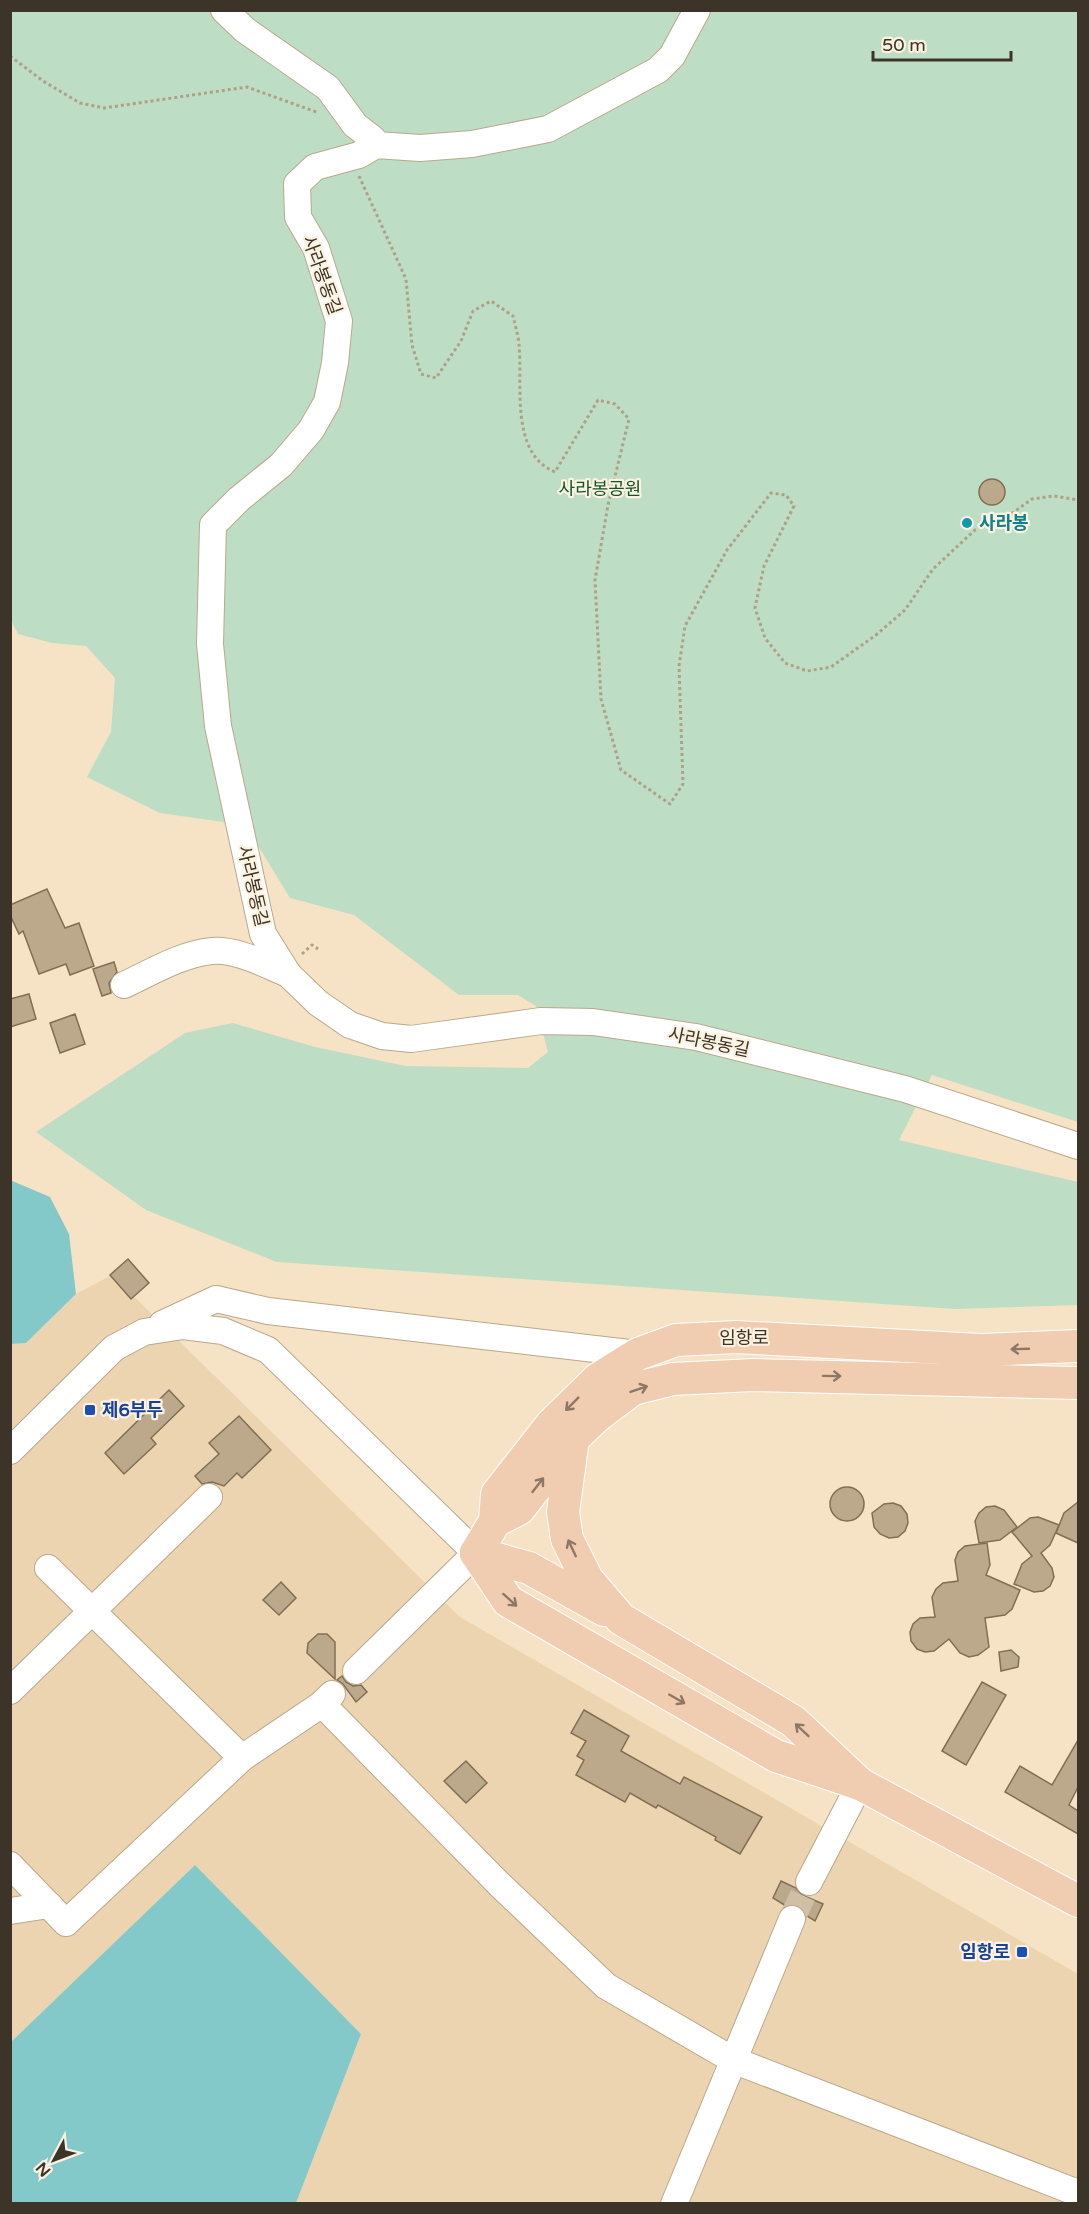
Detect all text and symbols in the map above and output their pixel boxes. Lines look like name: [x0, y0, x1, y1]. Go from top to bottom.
scale bar: [873, 24, 1011, 62]
text: 50 m: [882, 34, 926, 56]
street label: 사라봉동길: [298, 232, 346, 318]
park label: 사라봉공원: [559, 478, 641, 500]
place label: 사라봉: [979, 512, 1029, 534]
marker: 사라봉: [960, 516, 974, 530]
street label: 사라봉동길: [233, 843, 273, 929]
street label: 사라봉동길: [666, 1023, 752, 1061]
street label: 임항로: [719, 1327, 769, 1349]
one-way arrow: [1011, 1343, 1031, 1354]
one-way arrow: [822, 1370, 842, 1382]
one-way arrow: [629, 1382, 648, 1393]
one-way arrow: [565, 1397, 580, 1411]
place label: 제6부두: [102, 1399, 163, 1421]
marker: 제6부두: [83, 1403, 97, 1417]
one-way arrow: [531, 1477, 544, 1493]
one-way arrow: [565, 1539, 576, 1557]
one-way arrow: [502, 1593, 517, 1607]
one-way arrow: [668, 1693, 685, 1705]
one-way arrow: [795, 1723, 810, 1737]
place label: 임항로: [960, 1941, 1010, 1963]
marker: 임항로: [1015, 1945, 1029, 1959]
north arrow: [24, 2130, 84, 2190]
text: N: [32, 2158, 55, 2181]

